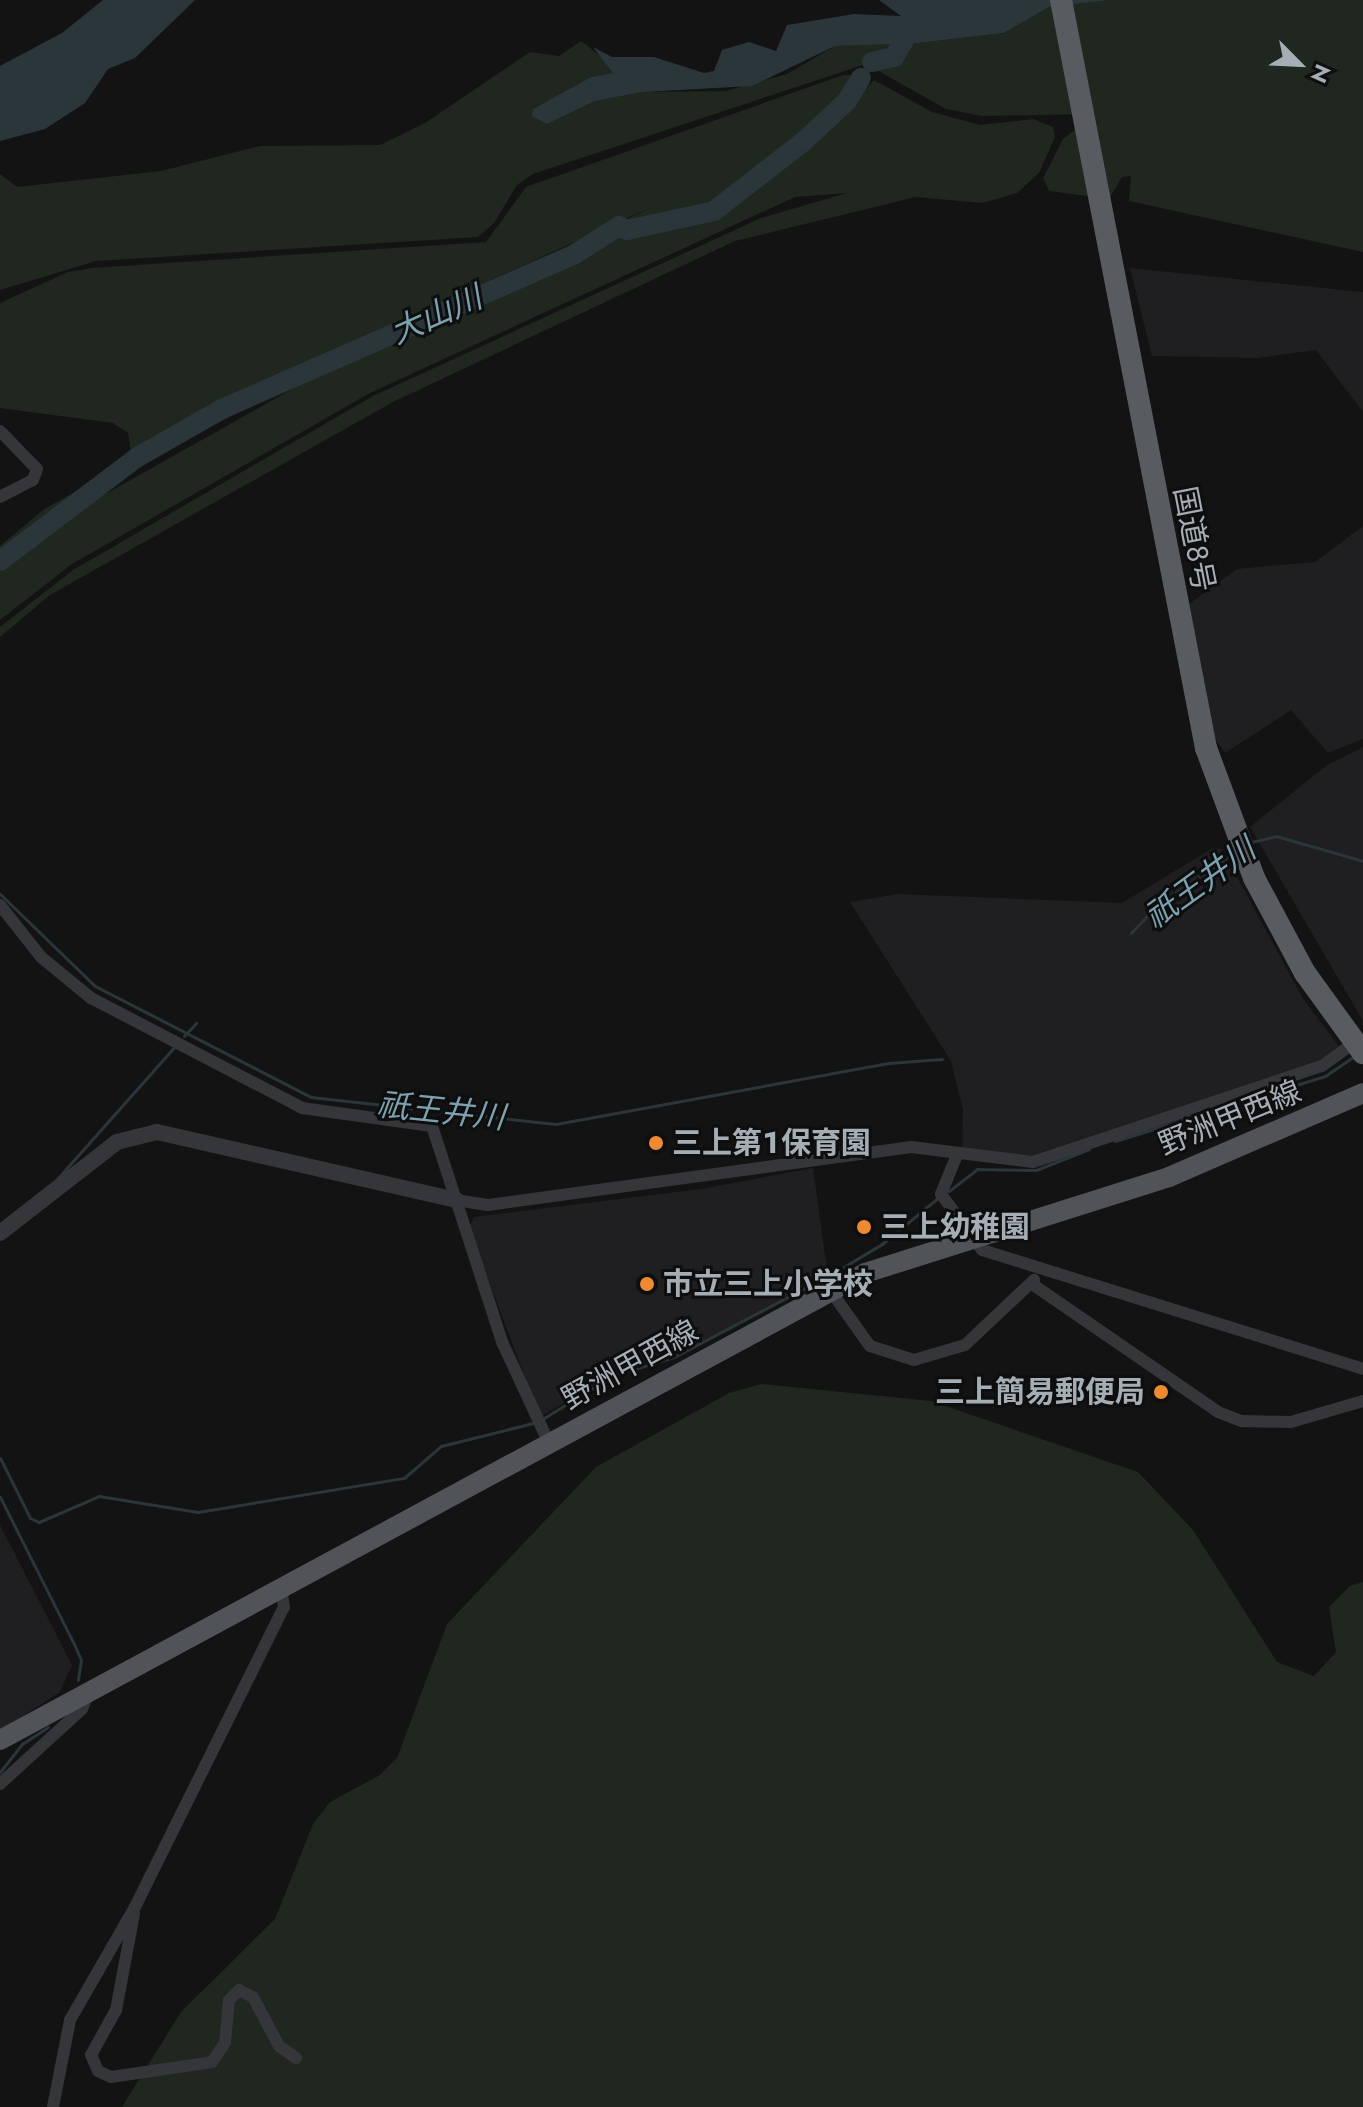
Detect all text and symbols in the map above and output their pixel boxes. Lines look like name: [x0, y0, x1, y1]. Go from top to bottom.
north arrow: [1259, 24, 1339, 104]
text: N: [1303, 59, 1339, 88]
water label: 大山川: [384, 278, 488, 352]
street label: 国道8号: [1166, 483, 1222, 595]
water label: 祇王井川: [1137, 830, 1263, 936]
street label: 野洲甲西線: [1154, 1073, 1306, 1163]
water label: 祇王井川: [375, 1085, 507, 1137]
place label: 三上第１保育園: [672, 1125, 871, 1161]
marker: 三上第１保育園: [647, 1134, 665, 1152]
place label: 三上幼稚園: [880, 1209, 1030, 1245]
marker: 三上幼稚園: [855, 1218, 873, 1236]
place label: 市立三上小学校: [663, 1266, 873, 1302]
marker: 市立三上小学校: [638, 1275, 656, 1293]
street label: 野洲甲西線: [556, 1313, 704, 1417]
place label: 三上簡易郵便局: [935, 1374, 1145, 1410]
marker: 三上簡易郵便局: [1152, 1383, 1170, 1401]

